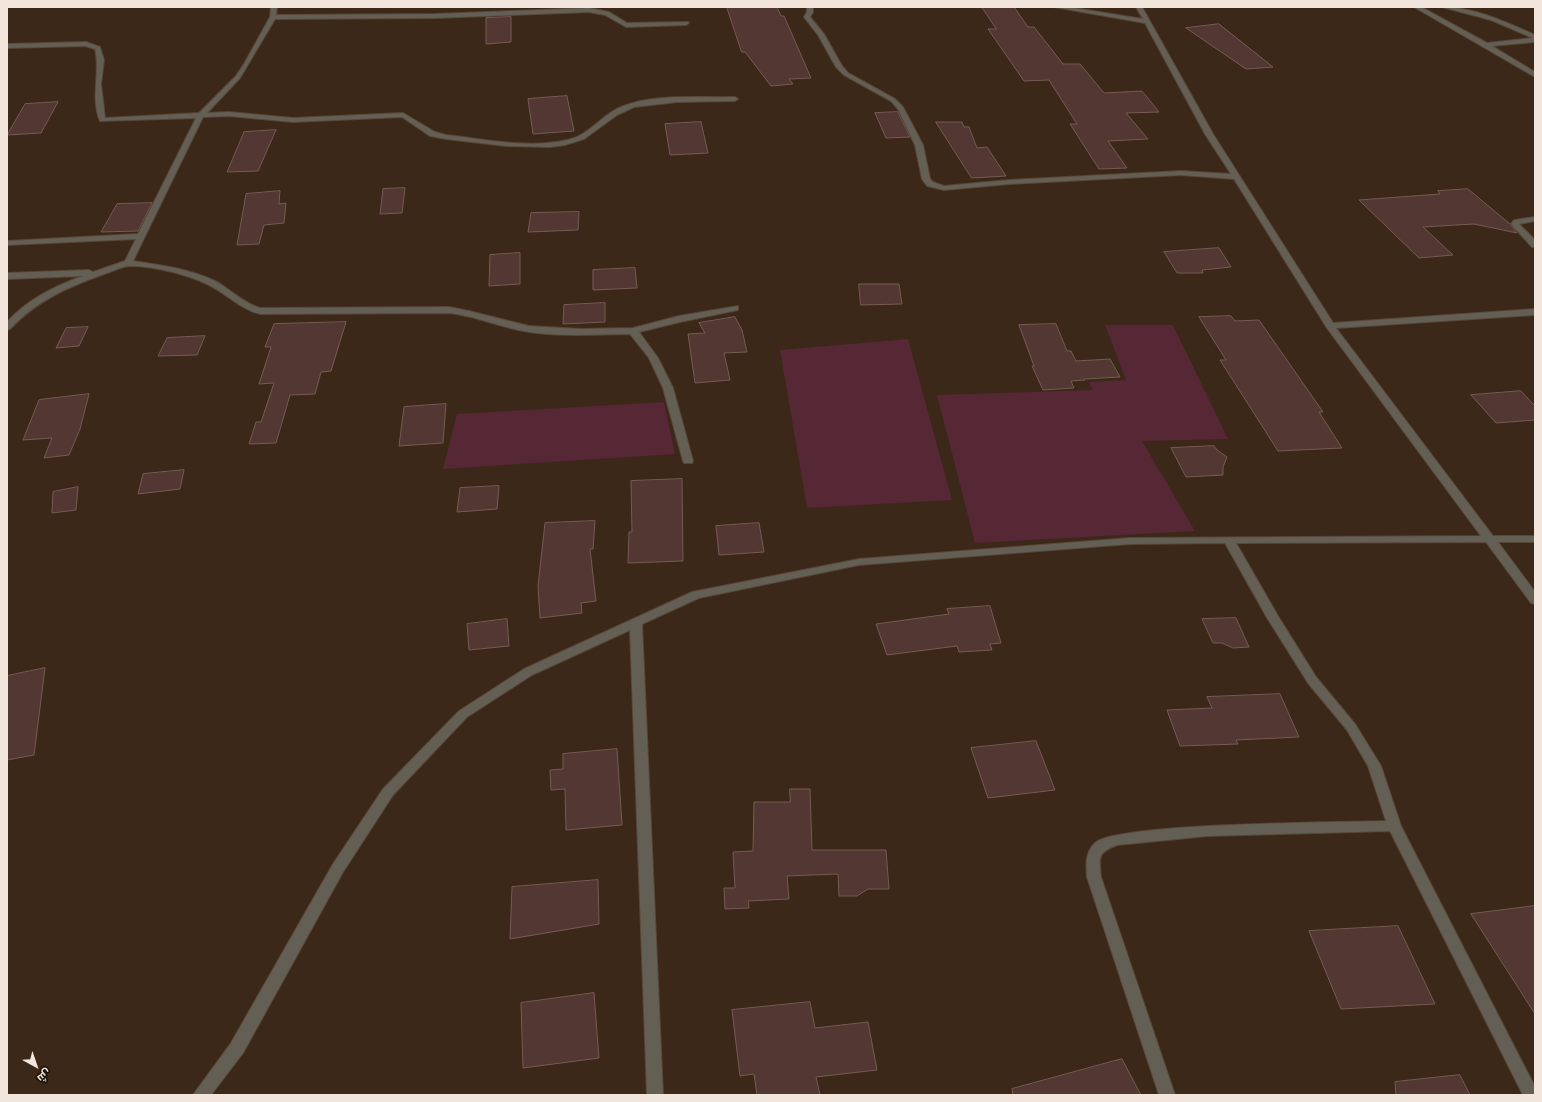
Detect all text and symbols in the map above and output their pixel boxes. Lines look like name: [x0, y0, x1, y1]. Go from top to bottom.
north arrow: [16, 1046, 56, 1086]
text: ش: [34, 1066, 54, 1085]

